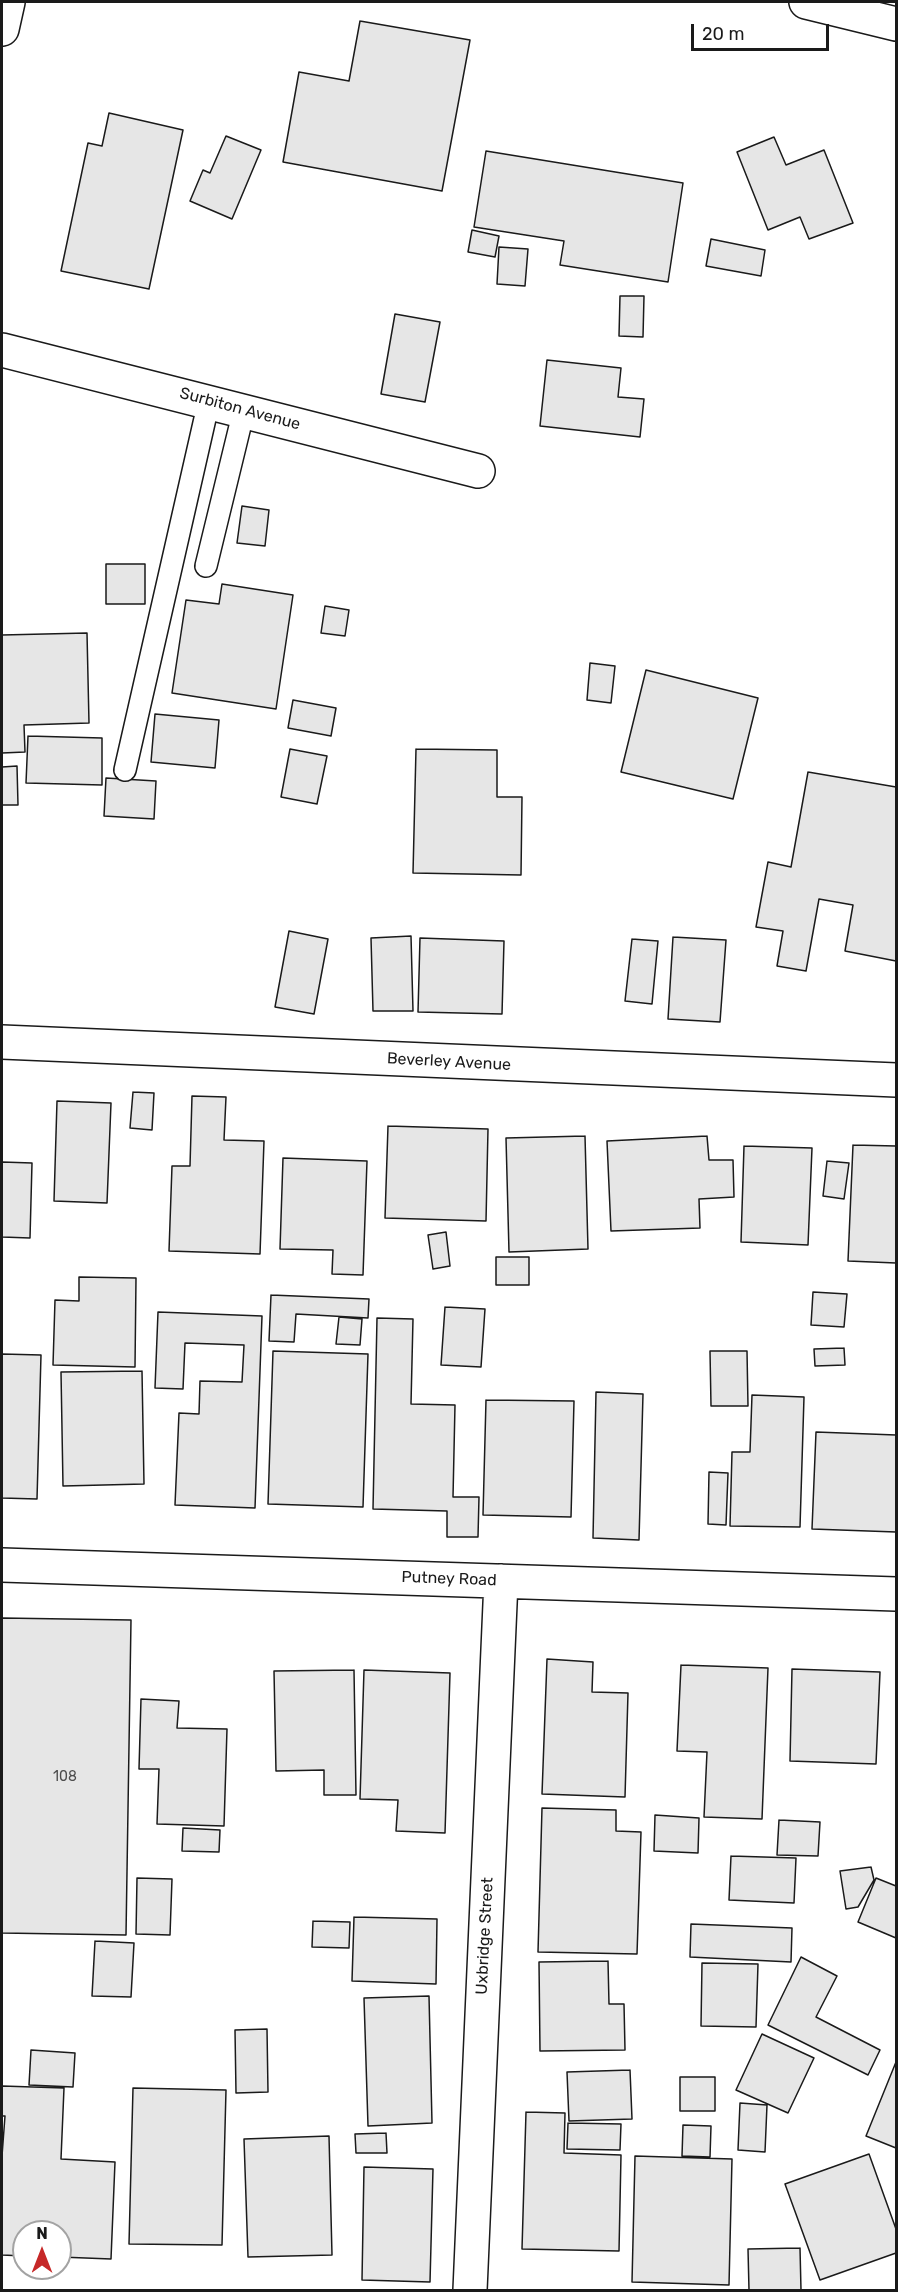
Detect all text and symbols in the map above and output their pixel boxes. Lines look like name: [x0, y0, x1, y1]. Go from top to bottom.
scale bar: [694, 12, 832, 50]
text: 20 m: [702, 23, 744, 45]
street label: Surbiton Avenue: [178, 384, 302, 434]
street label: Beverley Avenue: [386, 1049, 512, 1075]
street label: Putney Road: [401, 1568, 497, 1590]
house number: 108: [53, 1769, 77, 1785]
street label: Uxbridge Street: [472, 1877, 498, 1995]
north arrow: [12, 2220, 72, 2280]
text: N: [36, 2224, 48, 2243]

